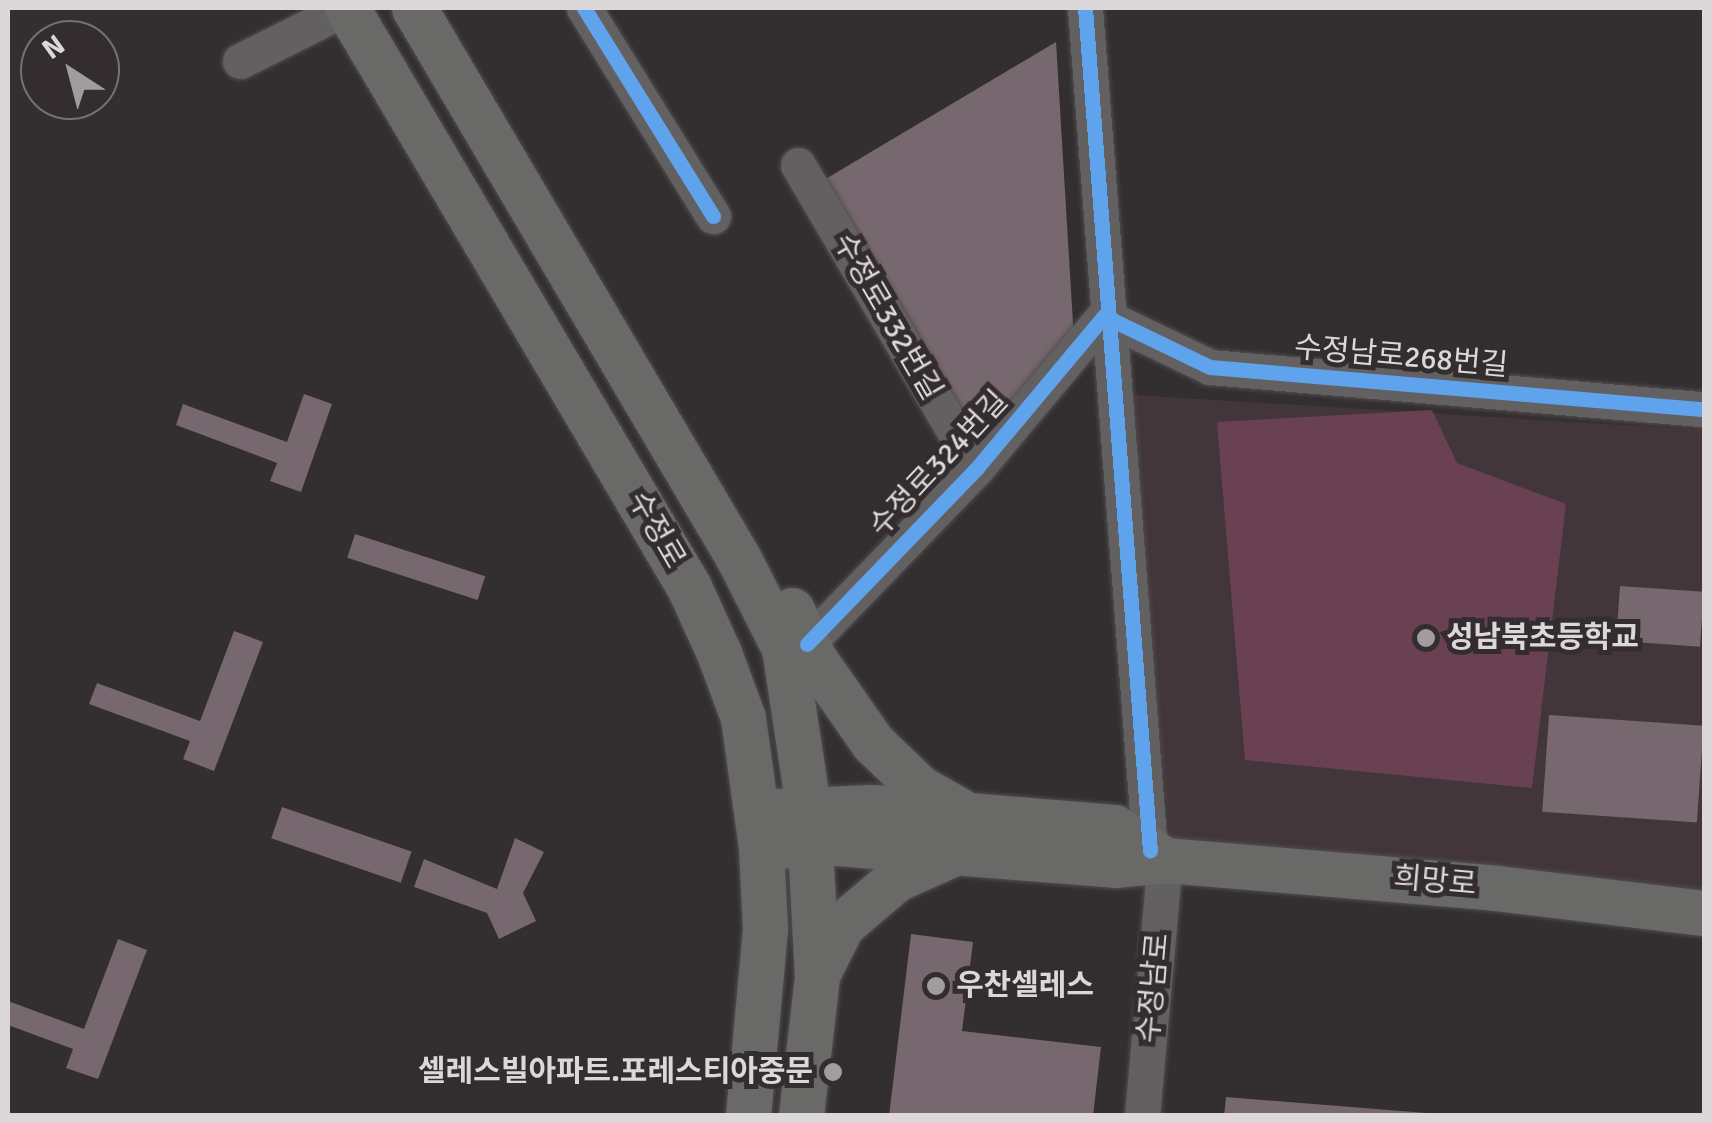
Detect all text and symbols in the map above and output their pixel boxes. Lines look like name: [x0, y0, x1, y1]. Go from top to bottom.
north arrow: [20, 20, 120, 120]
text: N: [36, 28, 71, 67]
street label: 수정로332번길: [825, 227, 949, 407]
street label: 수정남로268번길: [1293, 330, 1509, 384]
street label: 수정로324번길: [862, 383, 1016, 545]
street label: 수정로: [620, 485, 692, 575]
place label: 성남북초등학교: [1446, 620, 1639, 656]
marker: 성남북초등학교: [1415, 627, 1437, 649]
street label: 희망로: [1392, 860, 1478, 904]
street label: 수정남로: [1131, 931, 1177, 1045]
place label: 우찬셀레스: [956, 968, 1094, 1004]
marker: 우찬셀레스: [925, 975, 947, 997]
place label: 셀레스빌아파트.포레스티아중문: [418, 1054, 813, 1090]
marker: 셀레스빌아파트.포레스티아중문: [822, 1061, 844, 1083]

